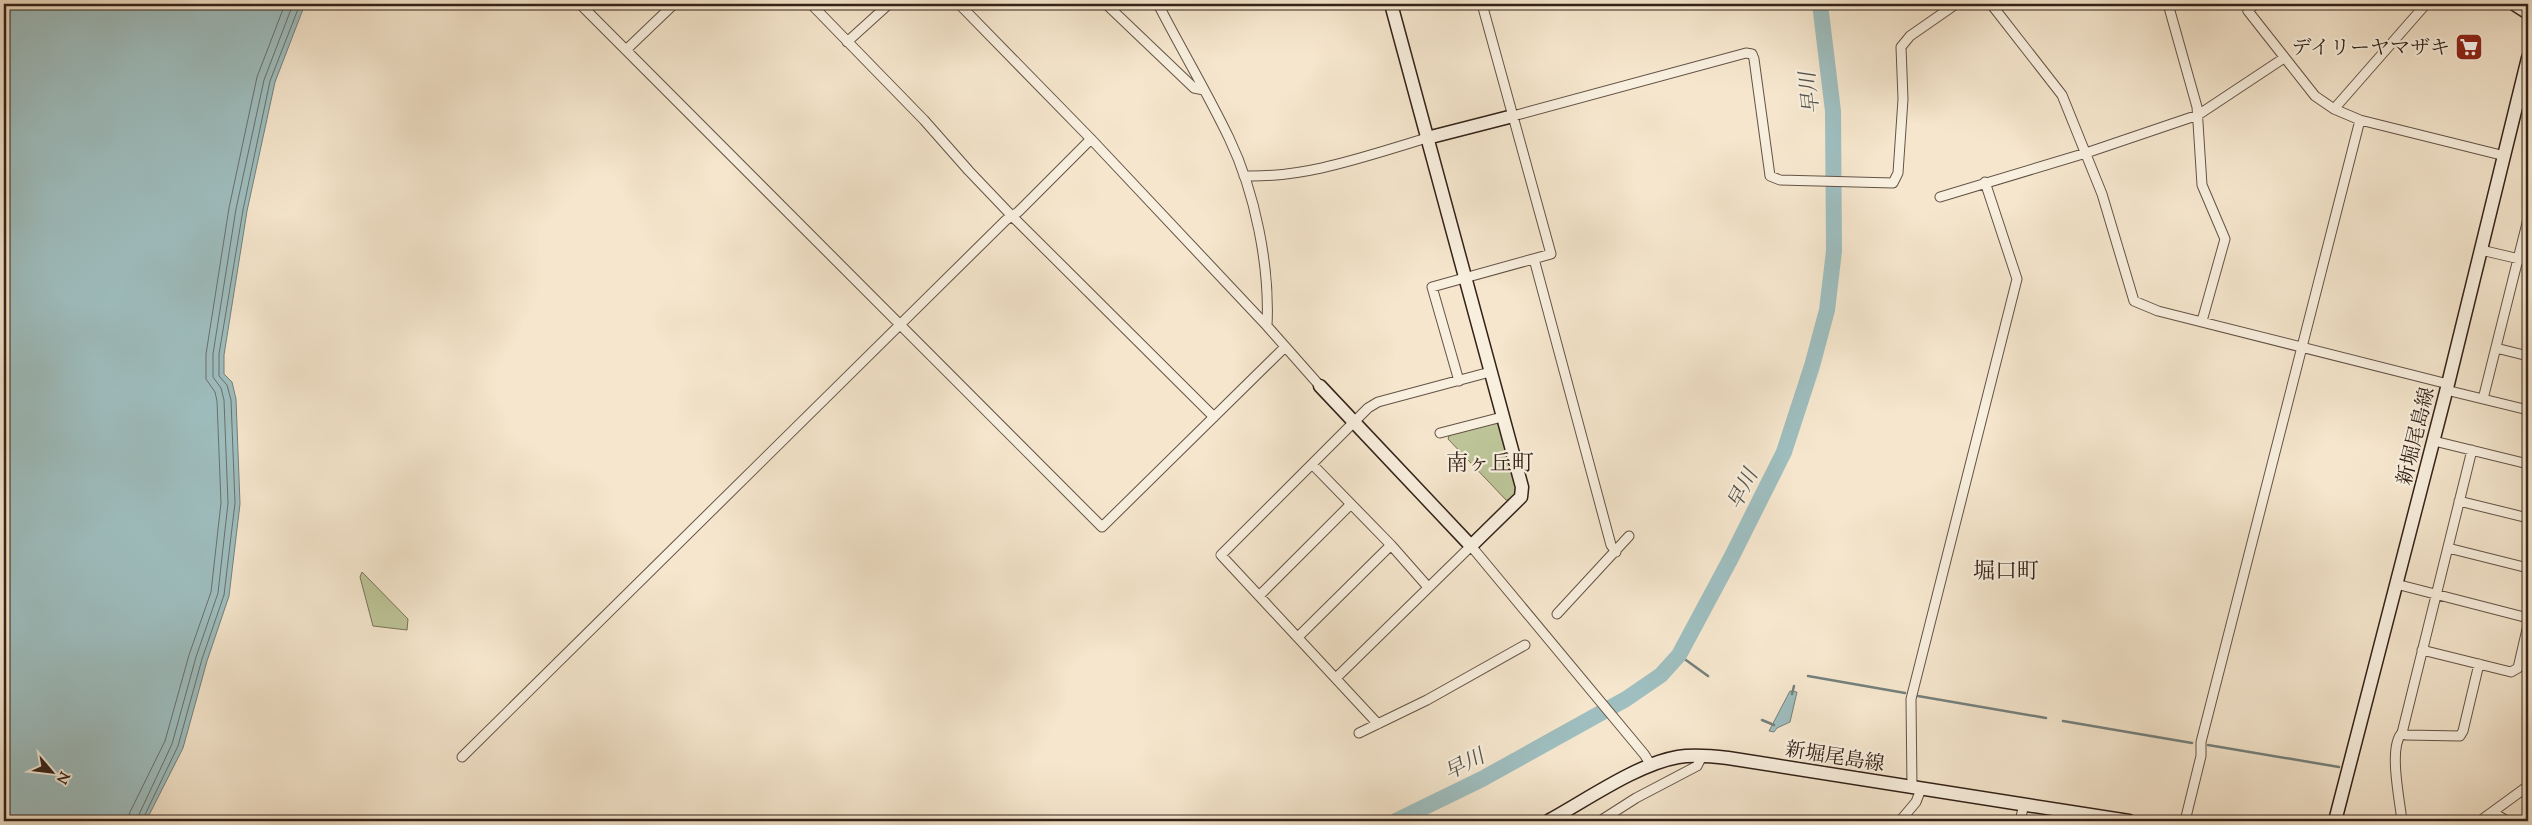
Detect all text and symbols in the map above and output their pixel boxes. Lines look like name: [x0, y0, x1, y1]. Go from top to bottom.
supermarket icon: デイリーヤマザキ: [2454, 32, 2484, 62]
place label: デイリーヤマザキ: [2291, 35, 2450, 64]
water label: 早川: [1794, 68, 1828, 115]
street label: 新堀尾島線: [2391, 385, 2444, 489]
district label: 南ヶ丘町: [1446, 449, 1534, 481]
water label: 早川: [1721, 463, 1768, 515]
district label: 堀口町: [1973, 557, 2039, 589]
street label: 新堀尾島線: [1783, 736, 1886, 781]
water label: 早川: [1439, 742, 1492, 789]
north arrow: [28, 748, 78, 798]
text: N: [50, 768, 73, 787]

